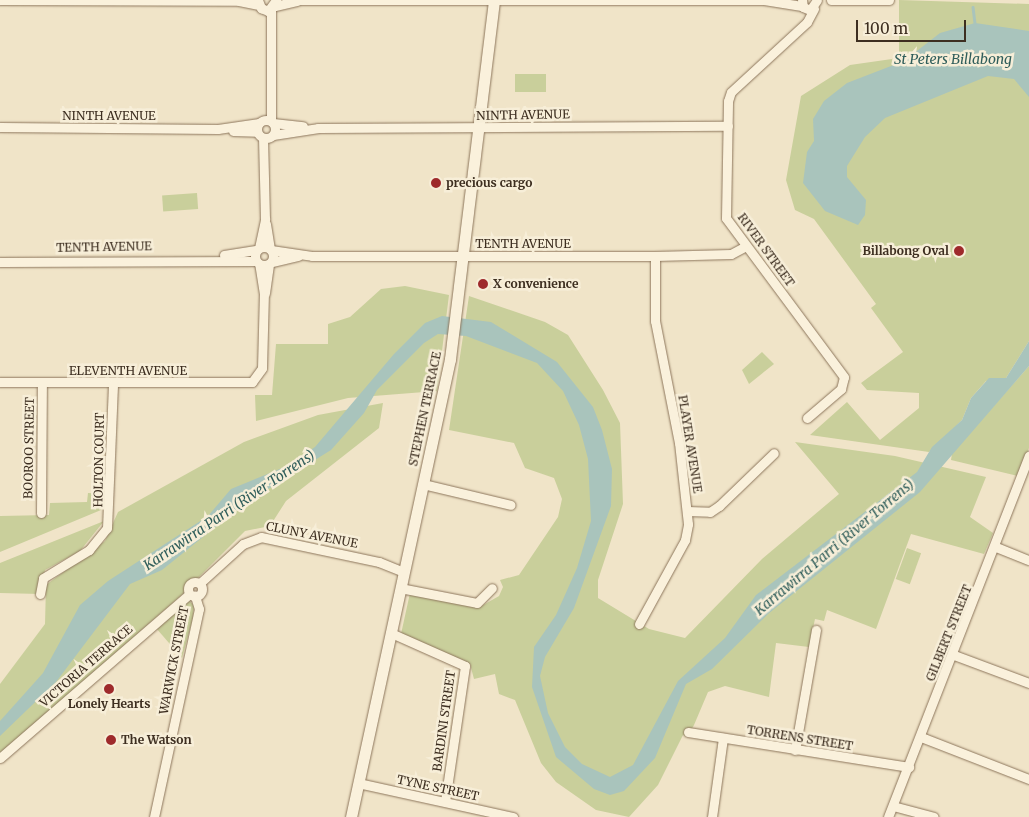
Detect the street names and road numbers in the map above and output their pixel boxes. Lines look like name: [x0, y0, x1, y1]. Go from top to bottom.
street label: NINTH AVENUE: [476, 107, 570, 123]
street label: NINTH AVENUE: [62, 109, 156, 123]
street label: RIVER STREET: [735, 211, 797, 289]
street label: TENTH AVENUE: [475, 237, 571, 251]
street label: TENTH AVENUE: [56, 239, 152, 255]
street label: STEPHEN TERRACE: [406, 350, 444, 468]
street label: ELEVENTH AVENUE: [69, 364, 187, 378]
street label: PLAYER AVENUE: [675, 394, 705, 494]
street label: BOOROO STREET: [21, 397, 37, 499]
street label: HOLTON COURT: [91, 412, 107, 508]
street label: CLUNY AVENUE: [265, 519, 359, 551]
street label: GILBERT STREET: [923, 583, 975, 683]
street label: WARWICK STREET: [156, 605, 192, 715]
street label: VICTORIA TERRACE: [37, 622, 135, 710]
street label: BARDINI STREET: [430, 670, 458, 772]
street label: TORRENS STREET: [746, 722, 854, 754]
street label: TYNE STREET: [396, 772, 480, 804]

